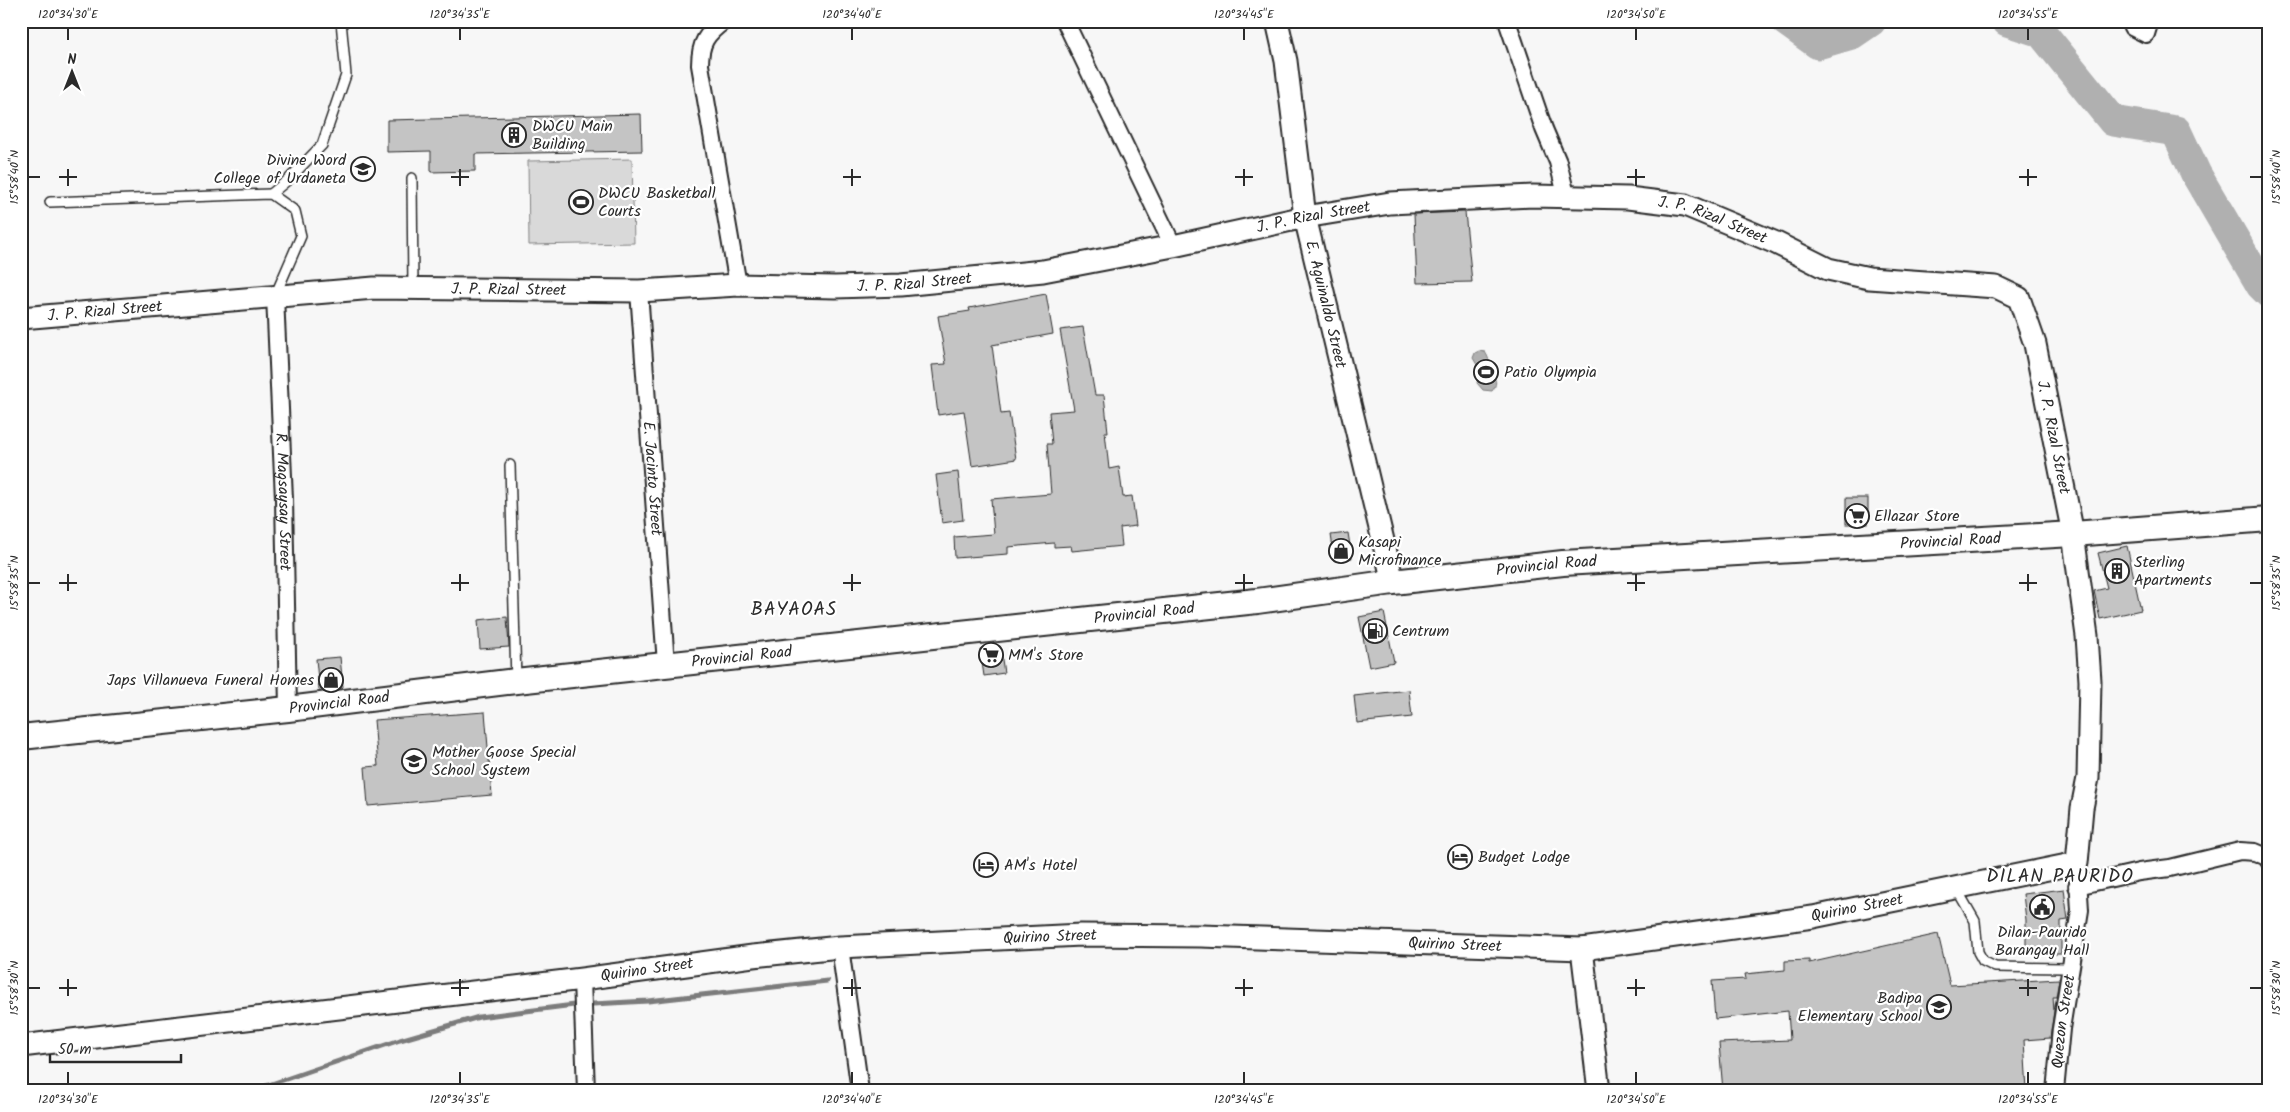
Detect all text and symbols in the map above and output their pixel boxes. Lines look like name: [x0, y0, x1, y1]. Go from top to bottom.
text: 120°34'30"E: [38, 5, 99, 24]
text: 120°34'35"E: [430, 5, 491, 24]
text: 120°34'40"E: [822, 5, 883, 24]
text: 120°34'45"E: [1214, 5, 1275, 24]
text: 120°34'50"E: [1606, 5, 1667, 24]
text: 120°34'55"E: [1998, 5, 2059, 24]
north arrow: [48, 48, 98, 98]
text: N: [68, 49, 77, 71]
place label: DWCU Main Building: [532, 114, 613, 157]
building icon: DWCU Main Building: [501, 122, 527, 148]
place label: Divine Word College of Urdaneta: [213, 148, 347, 191]
text: 15°58'40"N: [5, 150, 24, 204]
text: 15°58'40"N: [2267, 150, 2286, 204]
school or university icon: Divine Word College of Urdaneta: [350, 156, 376, 182]
place label: DWCU Basketball Courts: [598, 181, 716, 224]
sports icon: DWCU Basketball Courts: [568, 189, 594, 215]
street label: J. P. Rizal Street: [1657, 189, 1772, 251]
street label: J. P. Rizal Street: [1254, 194, 1373, 240]
street label: E. Aguinaldo Street: [1299, 238, 1354, 372]
street label: J. P. Rizal Street: [856, 266, 974, 299]
street label: J. P. Rizal Street: [451, 276, 567, 303]
street label: J. P. Rizal Street: [46, 293, 164, 328]
sports icon: Patio Olympia: [1473, 359, 1499, 385]
place label: Patio Olympia: [1504, 360, 1597, 385]
street label: J. P. Rizal Street: [2030, 378, 2077, 497]
street label: E. Jacinto Street: [636, 420, 669, 537]
street label: R. Magsaysay Street: [269, 432, 298, 572]
supermarket icon: Ellazar Store: [1844, 503, 1870, 529]
place label: Ellazar Store: [1874, 504, 1959, 529]
street label: Provincial Road: [1899, 526, 2003, 556]
place label: Kasapi Microfinance: [1358, 530, 1441, 573]
shop icon: Kasapi Microfinance: [1328, 538, 1354, 564]
street label: Provincial Road: [1495, 549, 1598, 583]
place label: Sterling Apartments: [2134, 550, 2212, 593]
text: 15°58'35"N: [5, 555, 24, 611]
text: 15°58'35"N: [2267, 555, 2286, 611]
building icon: Sterling Apartments: [2104, 558, 2130, 584]
district label: BAYAOAS: [751, 595, 837, 625]
street label: Provincial Road: [1092, 595, 1197, 631]
fuel station icon: Centrum: [1362, 618, 1388, 644]
place label: Centrum: [1392, 619, 1449, 644]
street label: Provincial Road: [690, 639, 794, 675]
supermarket icon: MM's Store: [978, 642, 1004, 668]
place label: MM's Store: [1008, 643, 1083, 668]
shop icon: Japs Villanueva Funeral Homes: [318, 667, 344, 693]
place label: Japs Villanueva Funeral Homes: [107, 668, 314, 693]
street label: Provincial Road: [287, 684, 392, 721]
place label: Mother Goose Special School System: [432, 740, 576, 783]
school or university icon: Mother Goose Special School System: [401, 748, 427, 774]
hotel icon: Budget Lodge: [1447, 844, 1473, 870]
place label: Budget Lodge: [1478, 845, 1570, 870]
hotel icon: AM's Hotel: [973, 852, 999, 878]
place label: AM's Hotel: [1004, 853, 1077, 878]
district label: DILAN PAURIDO: [1986, 862, 2134, 892]
street label: Quirino Street: [1809, 887, 1906, 929]
public building icon: Dilan-Paurido Barangay Hall: [2029, 894, 2055, 920]
place label: Dilan-Paurido Barangay Hall: [1995, 920, 2089, 963]
street label: Quirino Street: [1003, 923, 1098, 951]
street label: Quirino Street: [1408, 931, 1503, 959]
street label: Quirino Street: [599, 951, 696, 989]
text: 15°58'30"N: [5, 961, 24, 1015]
text: 15°58'30"N: [2267, 961, 2286, 1015]
street label: Quezon Street: [2045, 972, 2082, 1070]
place label: Badipa Elementary School: [1798, 986, 1922, 1029]
school or university icon: Badipa Elementary School: [1926, 994, 1952, 1020]
scale bar: [50, 1032, 181, 1064]
text: 50 m: [58, 1038, 92, 1062]
text: 120°34'30"E: [38, 1090, 99, 1109]
text: 120°34'35"E: [430, 1090, 491, 1109]
text: 120°34'40"E: [822, 1090, 883, 1109]
text: 120°34'45"E: [1214, 1090, 1275, 1109]
text: 120°34'50"E: [1606, 1090, 1667, 1109]
text: 120°34'55"E: [1998, 1090, 2059, 1109]

